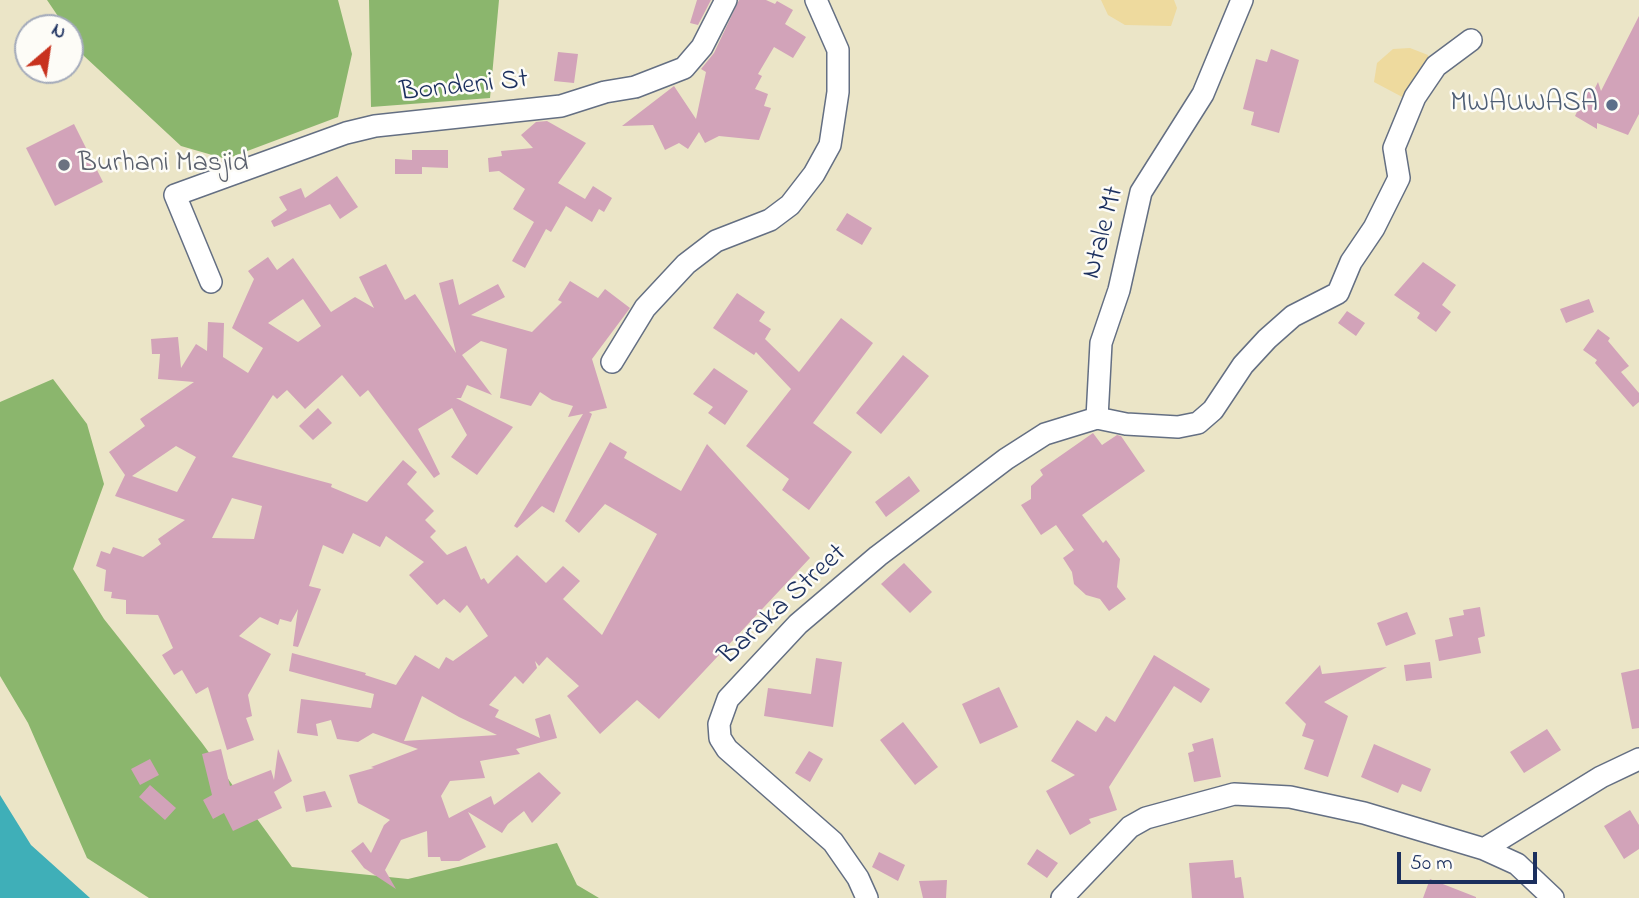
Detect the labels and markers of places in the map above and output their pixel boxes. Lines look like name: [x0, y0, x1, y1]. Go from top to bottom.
place label: MWAUWASA: [1450, 88, 1598, 122]
marker: MWAUWASA: [1604, 97, 1620, 113]
place label: Burhani Masjid: [78, 148, 248, 182]
marker: Burhani Masjid: [56, 157, 72, 173]

